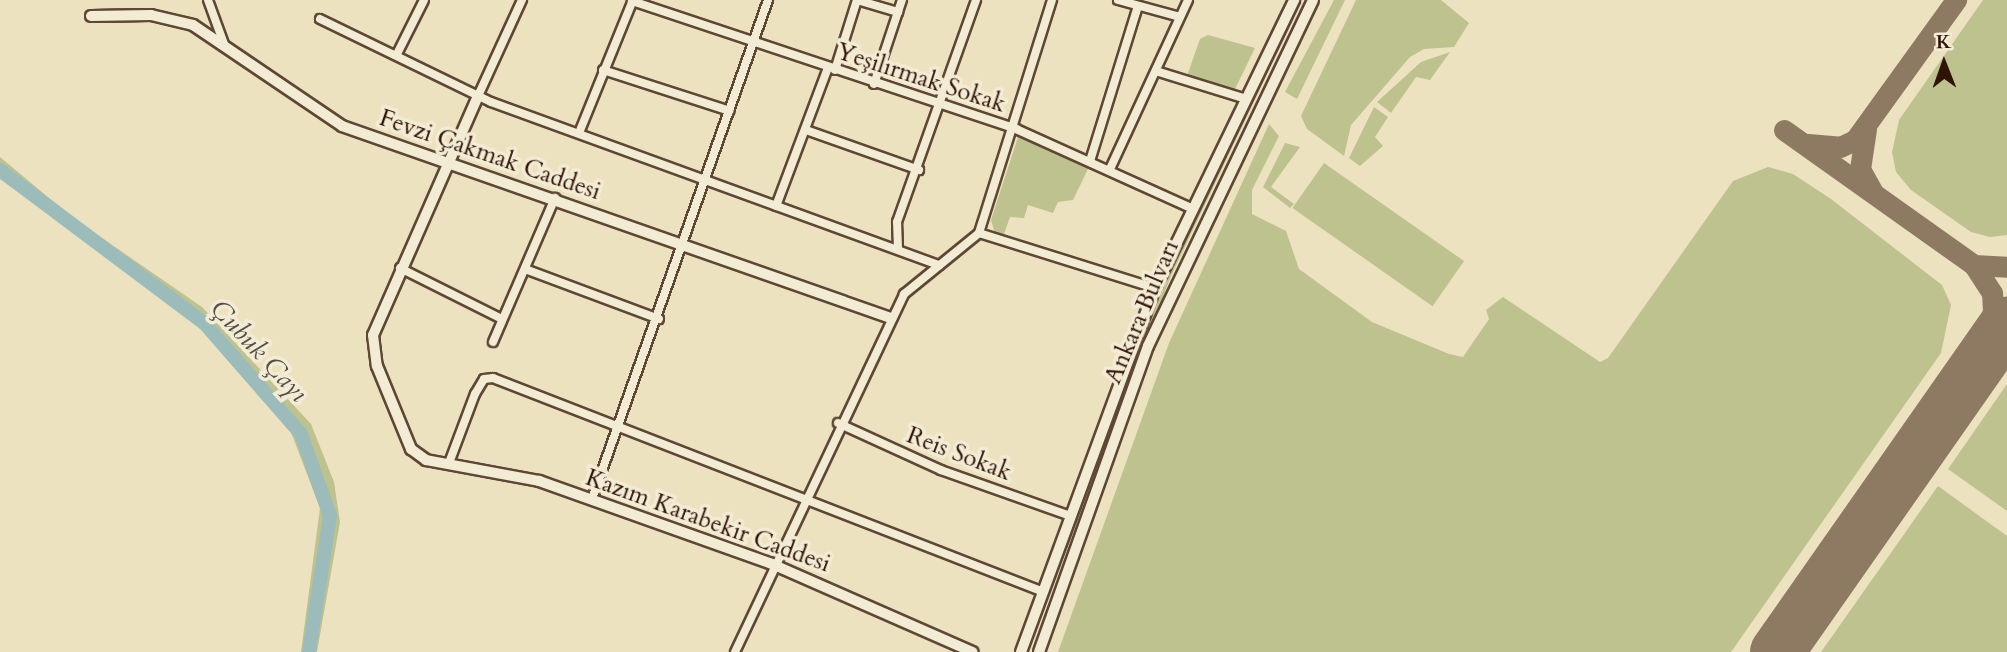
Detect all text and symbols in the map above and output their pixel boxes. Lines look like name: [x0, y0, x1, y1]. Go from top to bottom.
north arrow: [1909, 28, 1979, 98]
text: K: [1936, 29, 1952, 55]
street label: Yeşilırmak Sokak: [833, 37, 1009, 119]
street label: Fevzi Çakmak Caddesi: [376, 104, 604, 206]
street label: Ankara Bulvarı: [1099, 236, 1185, 388]
water label: Çubuk Çayı: [204, 293, 314, 409]
street label: Reis Sokak: [903, 421, 1015, 487]
street label: Kazım Karabekir Caddesi: [582, 463, 834, 579]

